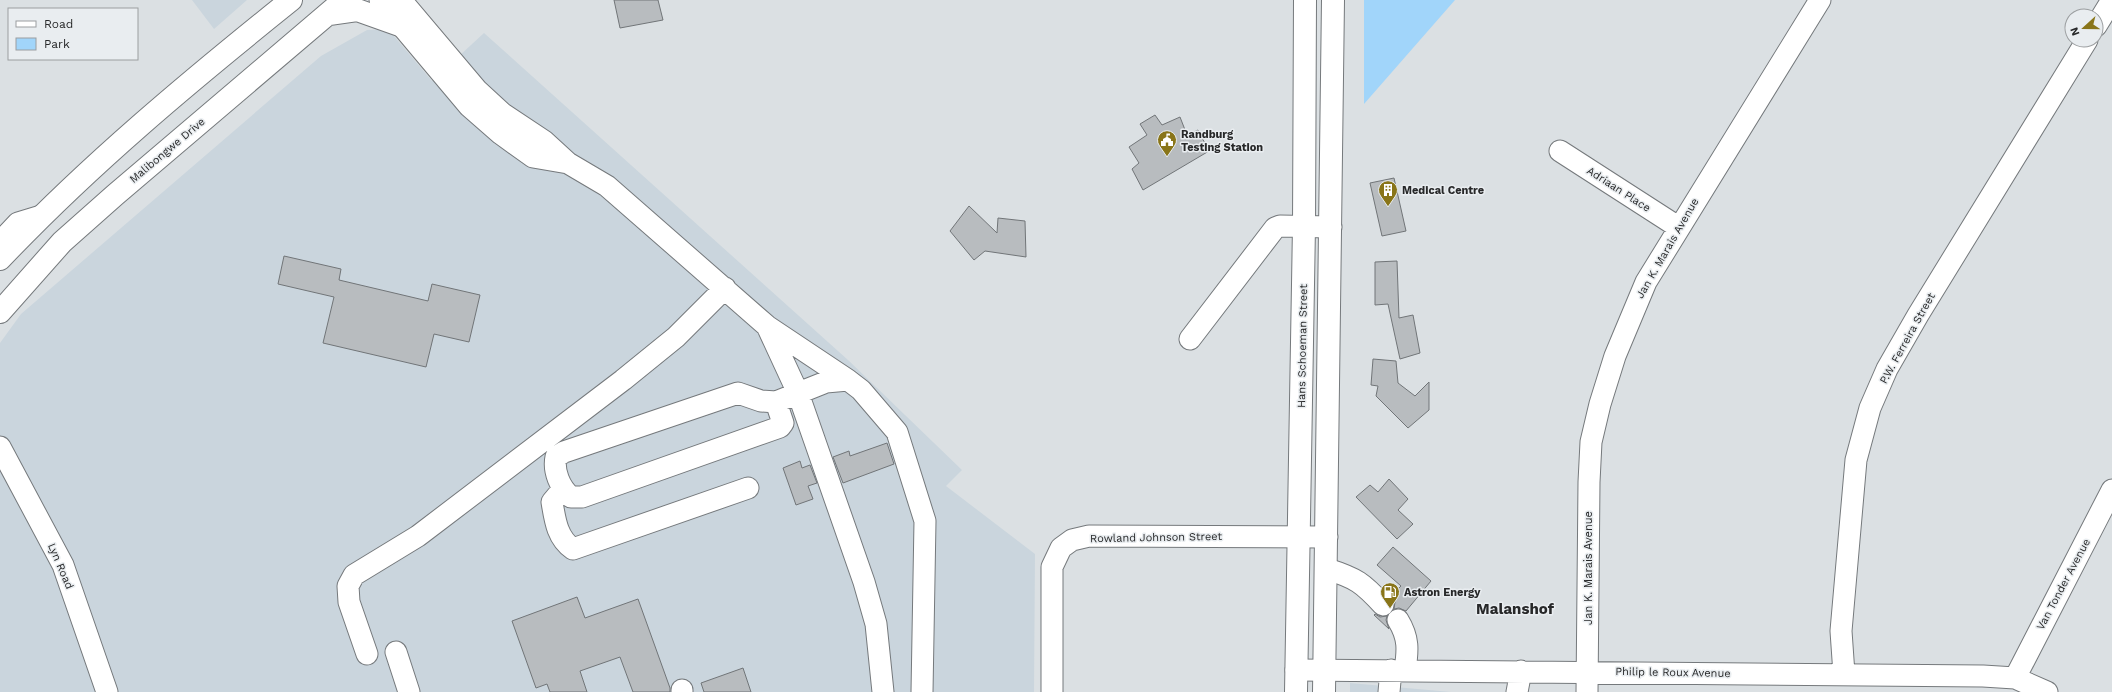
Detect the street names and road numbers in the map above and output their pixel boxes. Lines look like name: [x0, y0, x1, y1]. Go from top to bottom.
street label: Malibongwe Drive: [127, 115, 208, 186]
street label: Adriaan Place: [1584, 164, 1653, 215]
street label: Jan K. Marais Avenue: [1633, 196, 1702, 301]
street label: Hans Schoeman Street: [1295, 284, 1310, 408]
street label: P.W. Ferreira Street: [1877, 290, 1938, 386]
street label: Jan K. Marais Avenue: [1582, 511, 1595, 625]
street label: Rowland Johnson Street: [1090, 530, 1222, 545]
street label: Van Tonder Avenue: [2034, 536, 2093, 632]
street label: Lyn Road: [45, 541, 76, 591]
street label: Philip le Roux Avenue: [1615, 665, 1731, 680]

